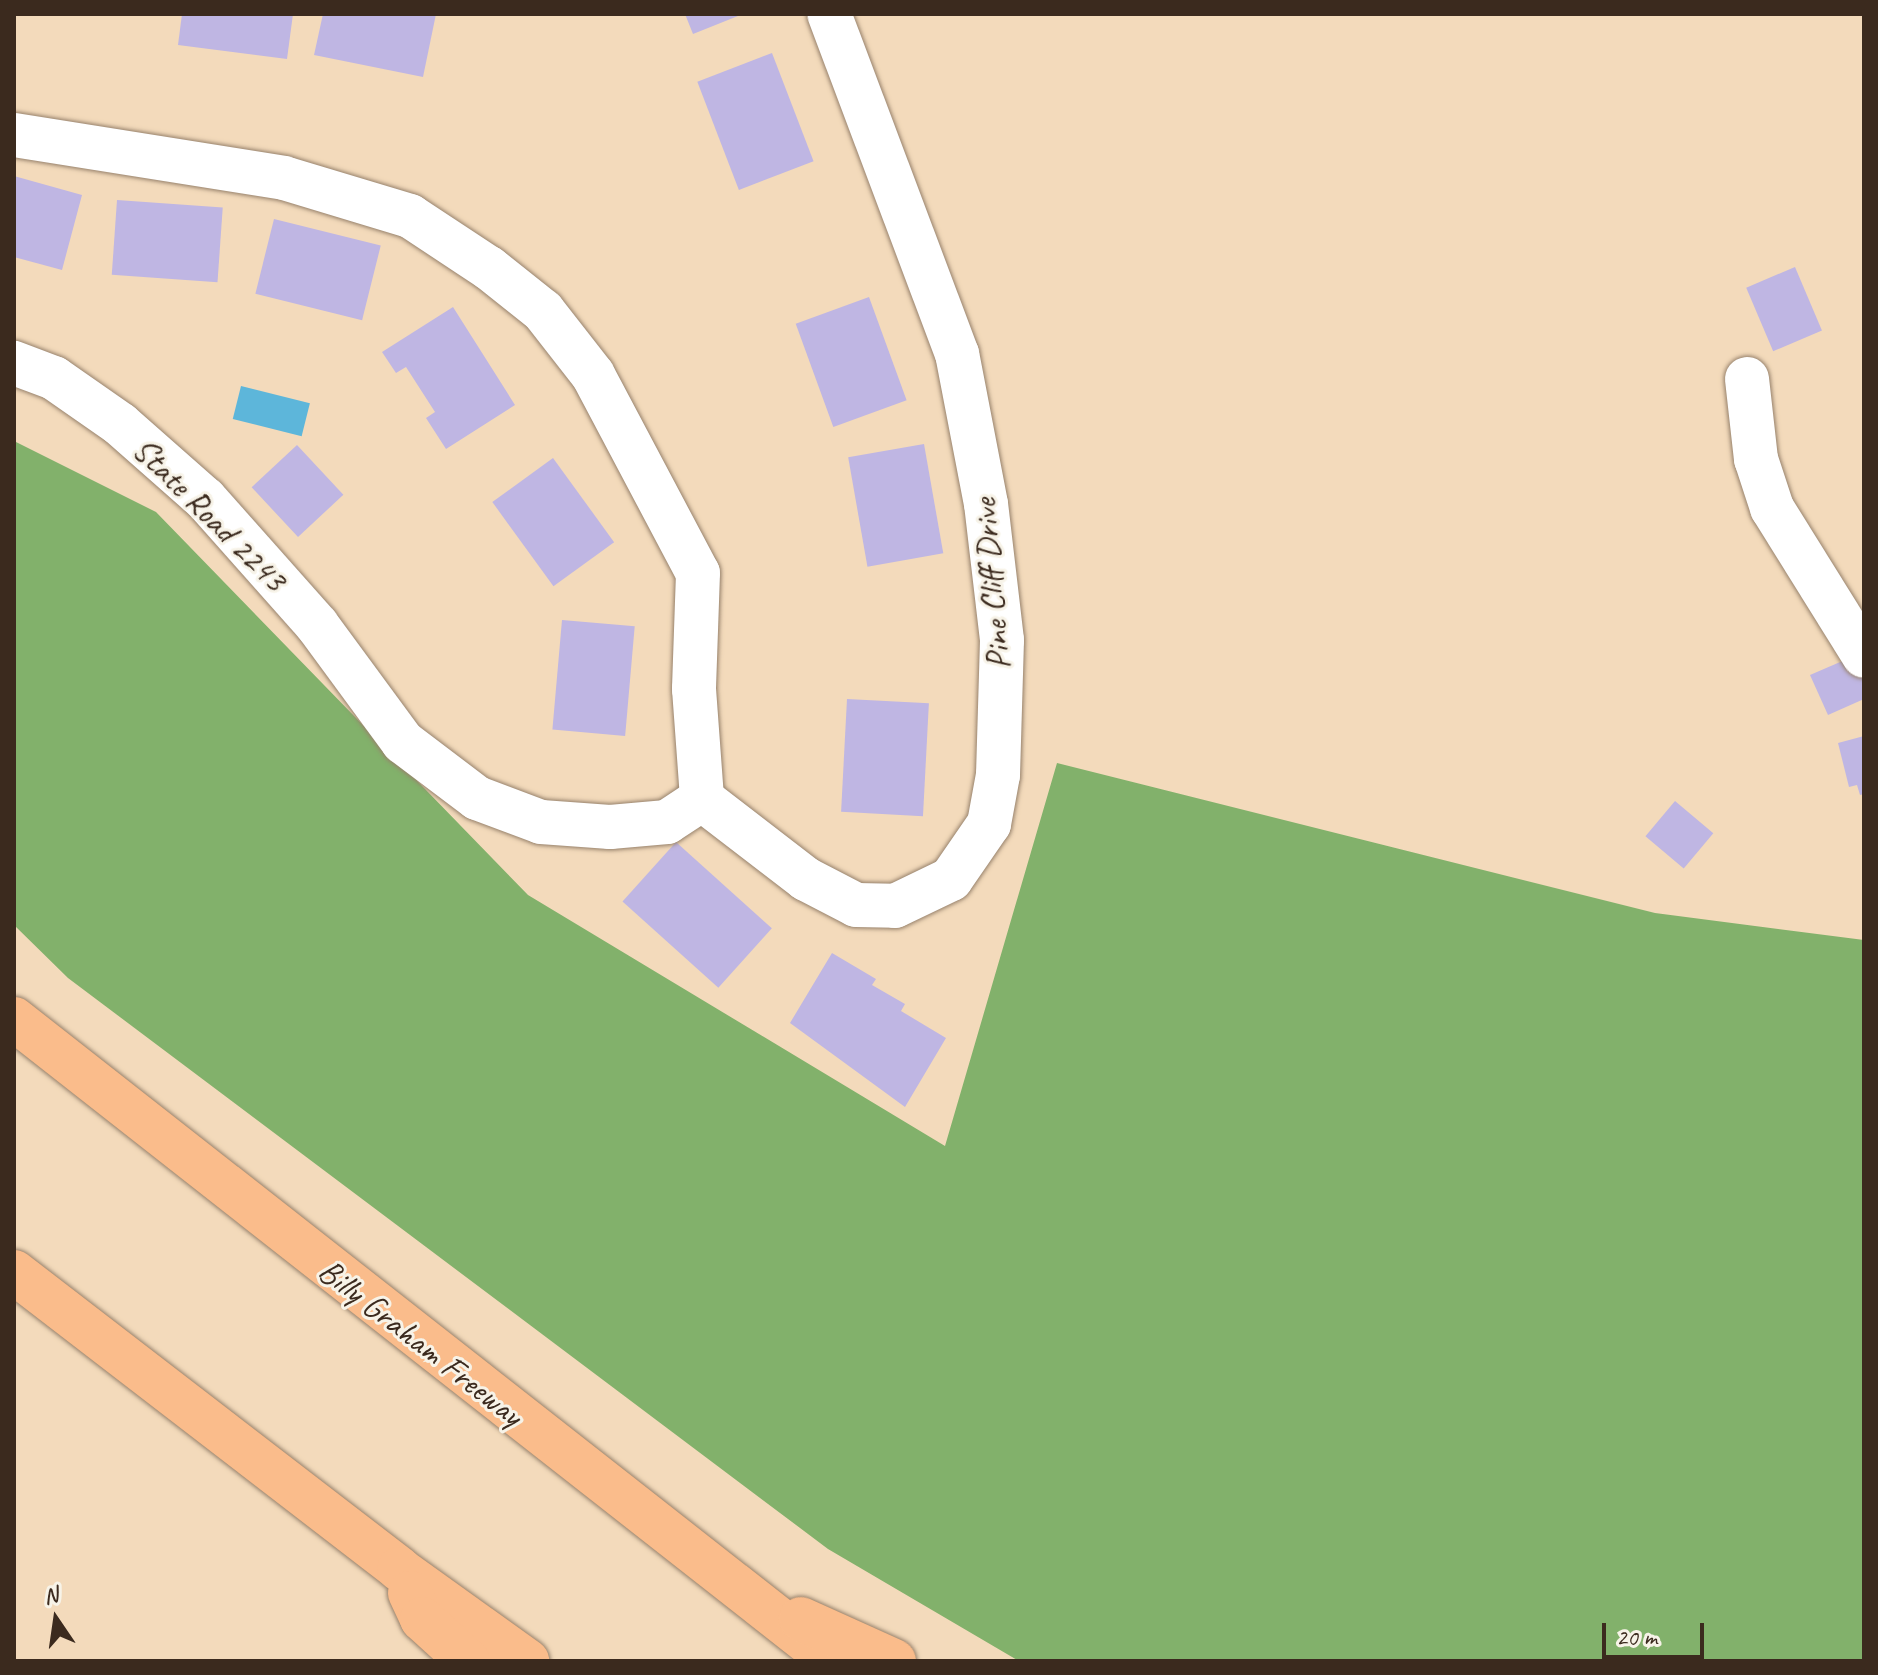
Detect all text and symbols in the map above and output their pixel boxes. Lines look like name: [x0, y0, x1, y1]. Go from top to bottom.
street label: State Road 2243: [125, 429, 295, 599]
street label: Pine Cliff Drive: [963, 497, 1019, 671]
street label: Billy Graham Freeway: [311, 1250, 531, 1434]
north arrow: [16, 1579, 96, 1659]
text: N: [41, 1580, 60, 1611]
scale bar: [1606, 1607, 1708, 1657]
text: 20 m: [1616, 1622, 1657, 1652]

